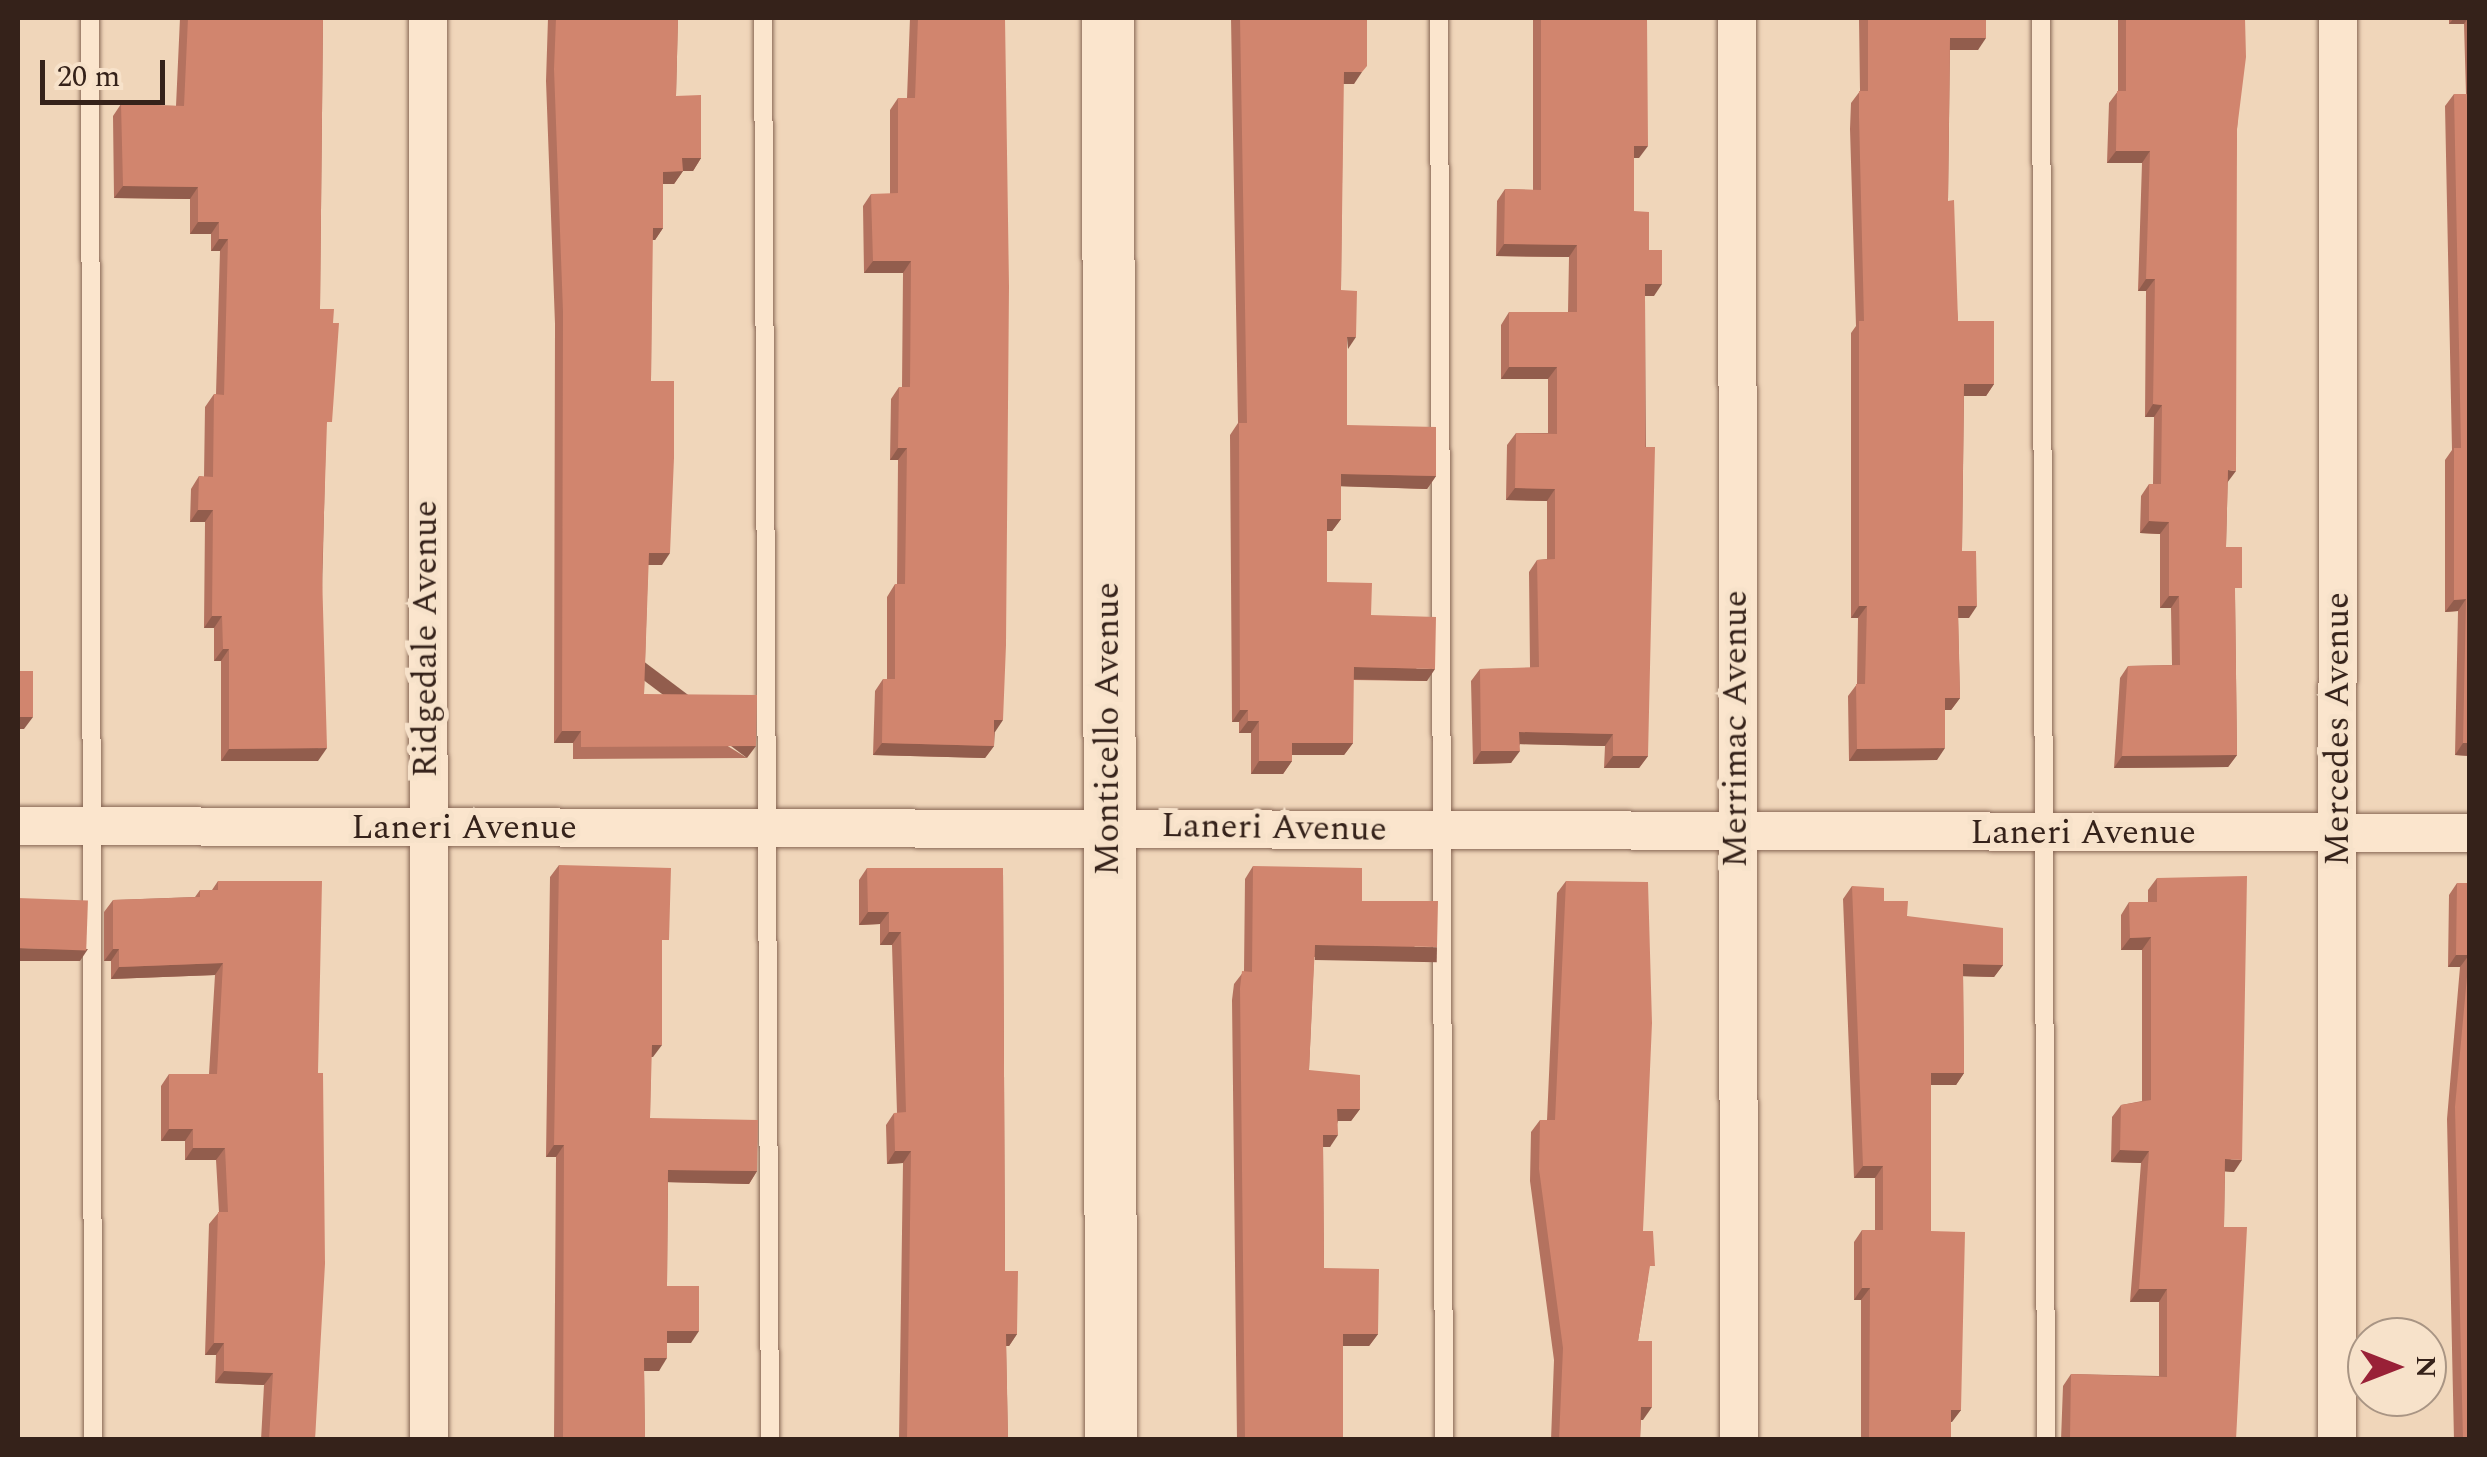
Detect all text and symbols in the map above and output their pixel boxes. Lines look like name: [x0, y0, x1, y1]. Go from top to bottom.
scale bar: [45, 40, 170, 102]
text: 20 m: [57, 54, 120, 100]
street label: Ridgedale Avenue: [405, 500, 447, 778]
street label: Monticello Avenue: [1087, 582, 1129, 876]
street label: Merrimac Avenue: [1715, 590, 1757, 868]
street label: Mercedes Avenue: [2317, 592, 2359, 866]
street label: Laneri Avenue: [1161, 805, 1387, 851]
street label: Laneri Avenue: [351, 807, 577, 849]
street label: Laneri Avenue: [1970, 812, 2196, 854]
north arrow: [2347, 1317, 2447, 1417]
text: N: [2404, 1356, 2447, 1378]

